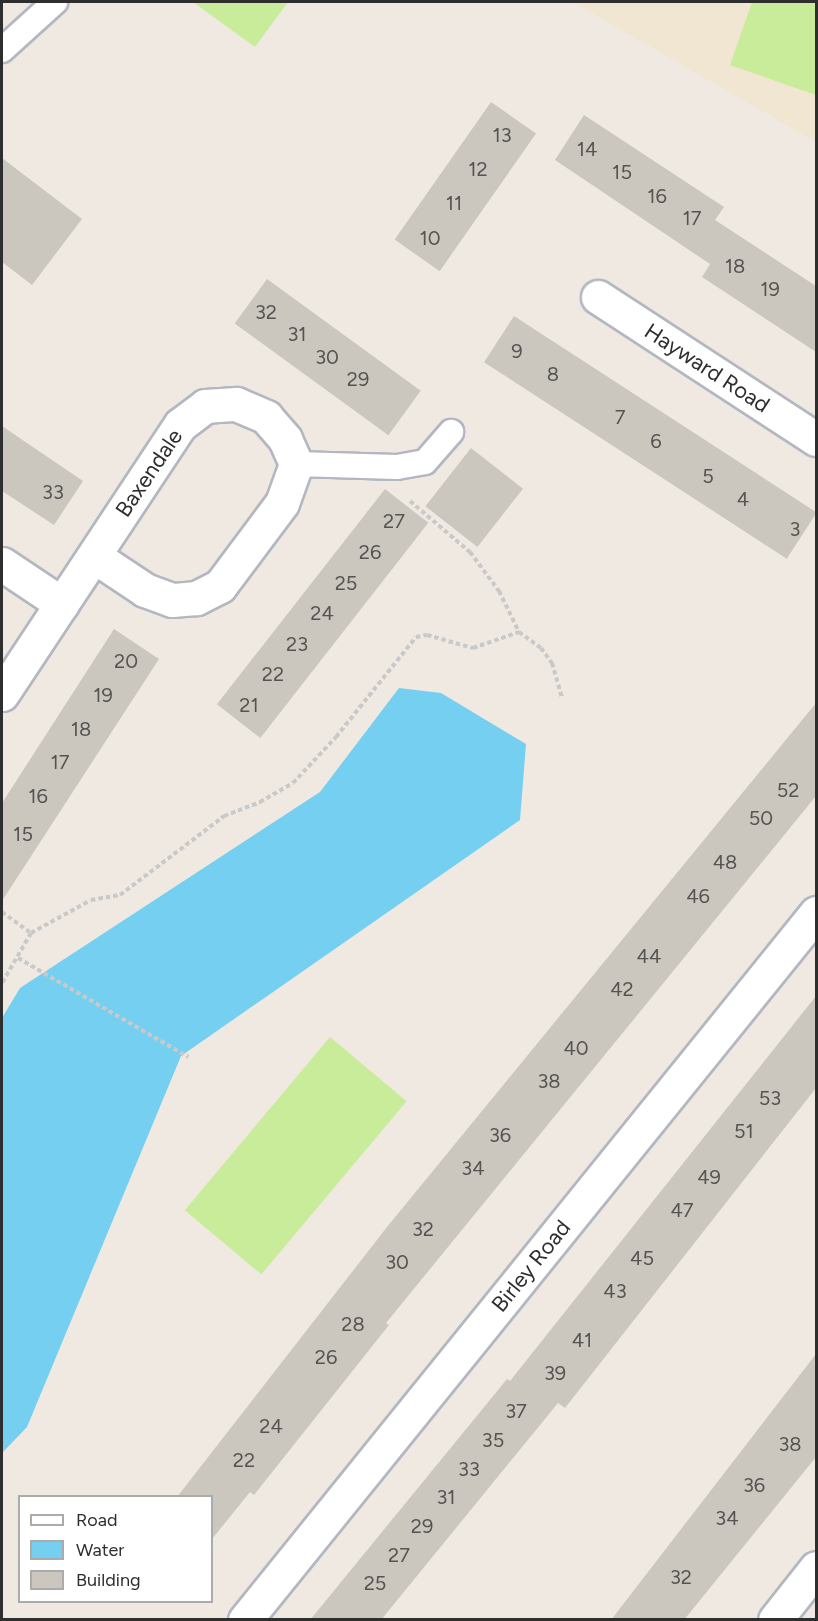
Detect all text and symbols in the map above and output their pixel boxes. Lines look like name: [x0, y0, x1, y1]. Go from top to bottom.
house number: 13: [492, 123, 512, 147]
house number: 14: [577, 137, 597, 161]
house number: 12: [468, 157, 488, 181]
house number: 15: [612, 160, 632, 184]
house number: 16: [647, 184, 667, 208]
house number: 11: [446, 191, 462, 215]
house number: 17: [683, 206, 701, 230]
house number: 10: [419, 226, 441, 250]
house number: 18: [725, 254, 745, 278]
house number: 19: [760, 277, 780, 301]
house number: 32: [255, 300, 277, 324]
street label: Hayward Road: [640, 318, 774, 418]
house number: 31: [287, 322, 307, 346]
house number: 9: [511, 339, 523, 363]
house number: 30: [315, 345, 339, 369]
house number: 8: [547, 362, 559, 386]
house number: 29: [347, 367, 369, 391]
house number: 7: [615, 405, 625, 429]
street label: Baxendale: [110, 424, 188, 522]
house number: 6: [650, 429, 662, 453]
house number: 5: [702, 464, 714, 488]
house number: 33: [42, 480, 64, 504]
house number: 4: [737, 487, 749, 511]
house number: 27: [383, 509, 405, 533]
house number: 3: [790, 517, 800, 541]
house number: 26: [359, 540, 381, 564]
house number: 25: [335, 571, 357, 595]
house number: 24: [310, 601, 334, 625]
house number: 23: [286, 632, 308, 656]
house number: 20: [114, 649, 138, 673]
house number: 22: [262, 662, 284, 686]
house number: 19: [93, 683, 113, 707]
house number: 21: [239, 693, 259, 717]
house number: 18: [71, 717, 91, 741]
house number: 17: [51, 750, 69, 774]
house number: 52: [777, 778, 799, 802]
house number: 16: [28, 784, 48, 808]
house number: 50: [749, 806, 773, 830]
house number: 15: [13, 822, 33, 846]
house number: 48: [713, 850, 737, 874]
house number: 46: [686, 884, 710, 908]
house number: 44: [637, 944, 661, 968]
house number: 42: [610, 977, 634, 1001]
house number: 40: [563, 1036, 589, 1060]
house number: 38: [537, 1069, 561, 1093]
house number: 53: [759, 1086, 781, 1110]
house number: 51: [734, 1119, 754, 1143]
house number: 36: [489, 1123, 511, 1147]
house number: 34: [461, 1156, 485, 1180]
house number: 49: [697, 1165, 721, 1189]
house number: 47: [670, 1198, 694, 1222]
street label: Birley Road: [486, 1215, 576, 1317]
house number: 32: [412, 1217, 434, 1241]
house number: 45: [630, 1246, 654, 1270]
house number: 30: [385, 1250, 409, 1274]
house number: 43: [603, 1279, 627, 1303]
house number: 28: [341, 1312, 365, 1336]
house number: 41: [572, 1328, 592, 1352]
house number: 26: [315, 1345, 337, 1369]
house number: 39: [544, 1361, 566, 1385]
house number: 37: [505, 1399, 527, 1423]
house number: 24: [259, 1414, 283, 1438]
house number: 35: [482, 1428, 504, 1452]
house number: 38: [778, 1432, 802, 1456]
house number: 22: [233, 1448, 255, 1472]
house number: 33: [458, 1457, 480, 1481]
house number: 36: [743, 1473, 765, 1497]
house number: 31: [436, 1485, 456, 1509]
legend: [18, 1495, 213, 1603]
house number: 34: [715, 1506, 739, 1530]
text: Road: [76, 1509, 117, 1531]
house number: 29: [411, 1514, 433, 1538]
text: Water: [76, 1539, 124, 1561]
house number: 27: [388, 1543, 410, 1567]
house number: 32: [670, 1565, 692, 1589]
text: Building: [76, 1569, 141, 1591]
house number: 25: [364, 1571, 386, 1595]

